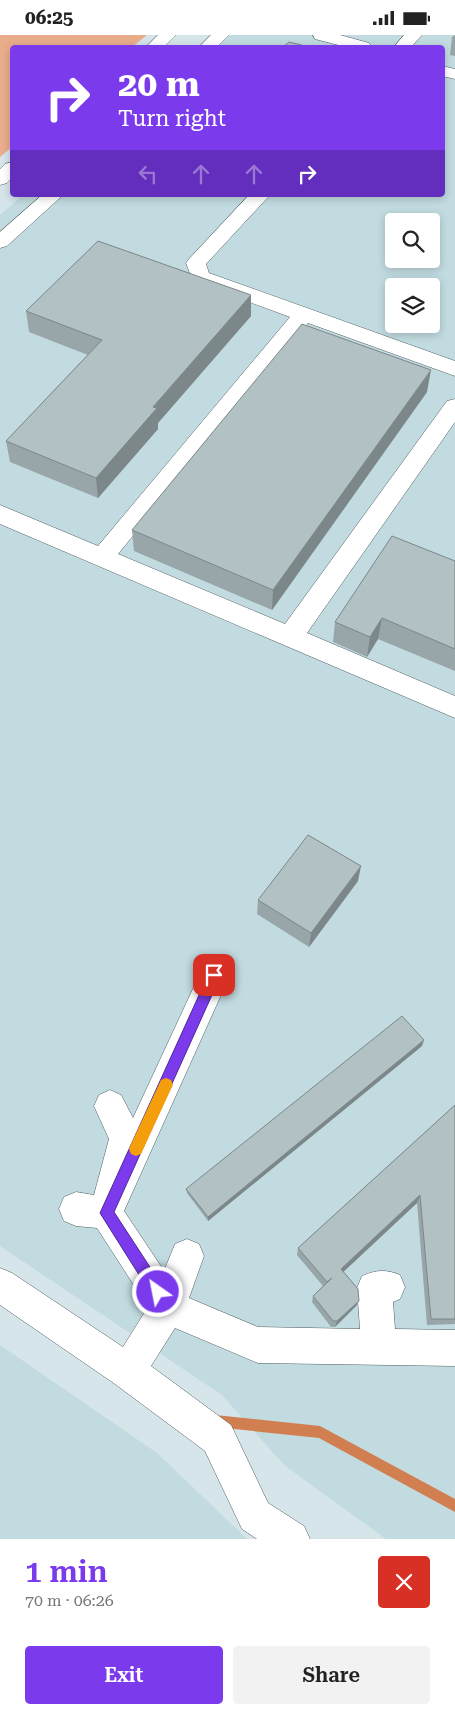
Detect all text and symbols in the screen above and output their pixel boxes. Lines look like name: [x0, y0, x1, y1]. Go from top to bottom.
text: 06:25: [25, 6, 74, 29]
text: 20 m: [118, 64, 200, 105]
icon: right: [35, 65, 100, 130]
text: Turn right: [118, 106, 226, 131]
icon: left: [134, 160, 162, 188]
icon: ahead: [187, 160, 215, 188]
icon: ahead: [240, 160, 268, 188]
icon: right: [293, 160, 321, 188]
map controls: [385, 213, 440, 333]
button: search: [385, 213, 440, 268]
button: layers: [385, 278, 440, 333]
pin: [193, 954, 235, 996]
icon: arrive: [200, 961, 228, 989]
position arrow: [131, 1265, 183, 1317]
text: 1 min: [25, 1554, 108, 1589]
button: close: [378, 1556, 430, 1608]
text: 70 m · 06:26: [25, 1591, 114, 1610]
button: Exit: [25, 1646, 223, 1704]
button: Share: [233, 1646, 430, 1704]

